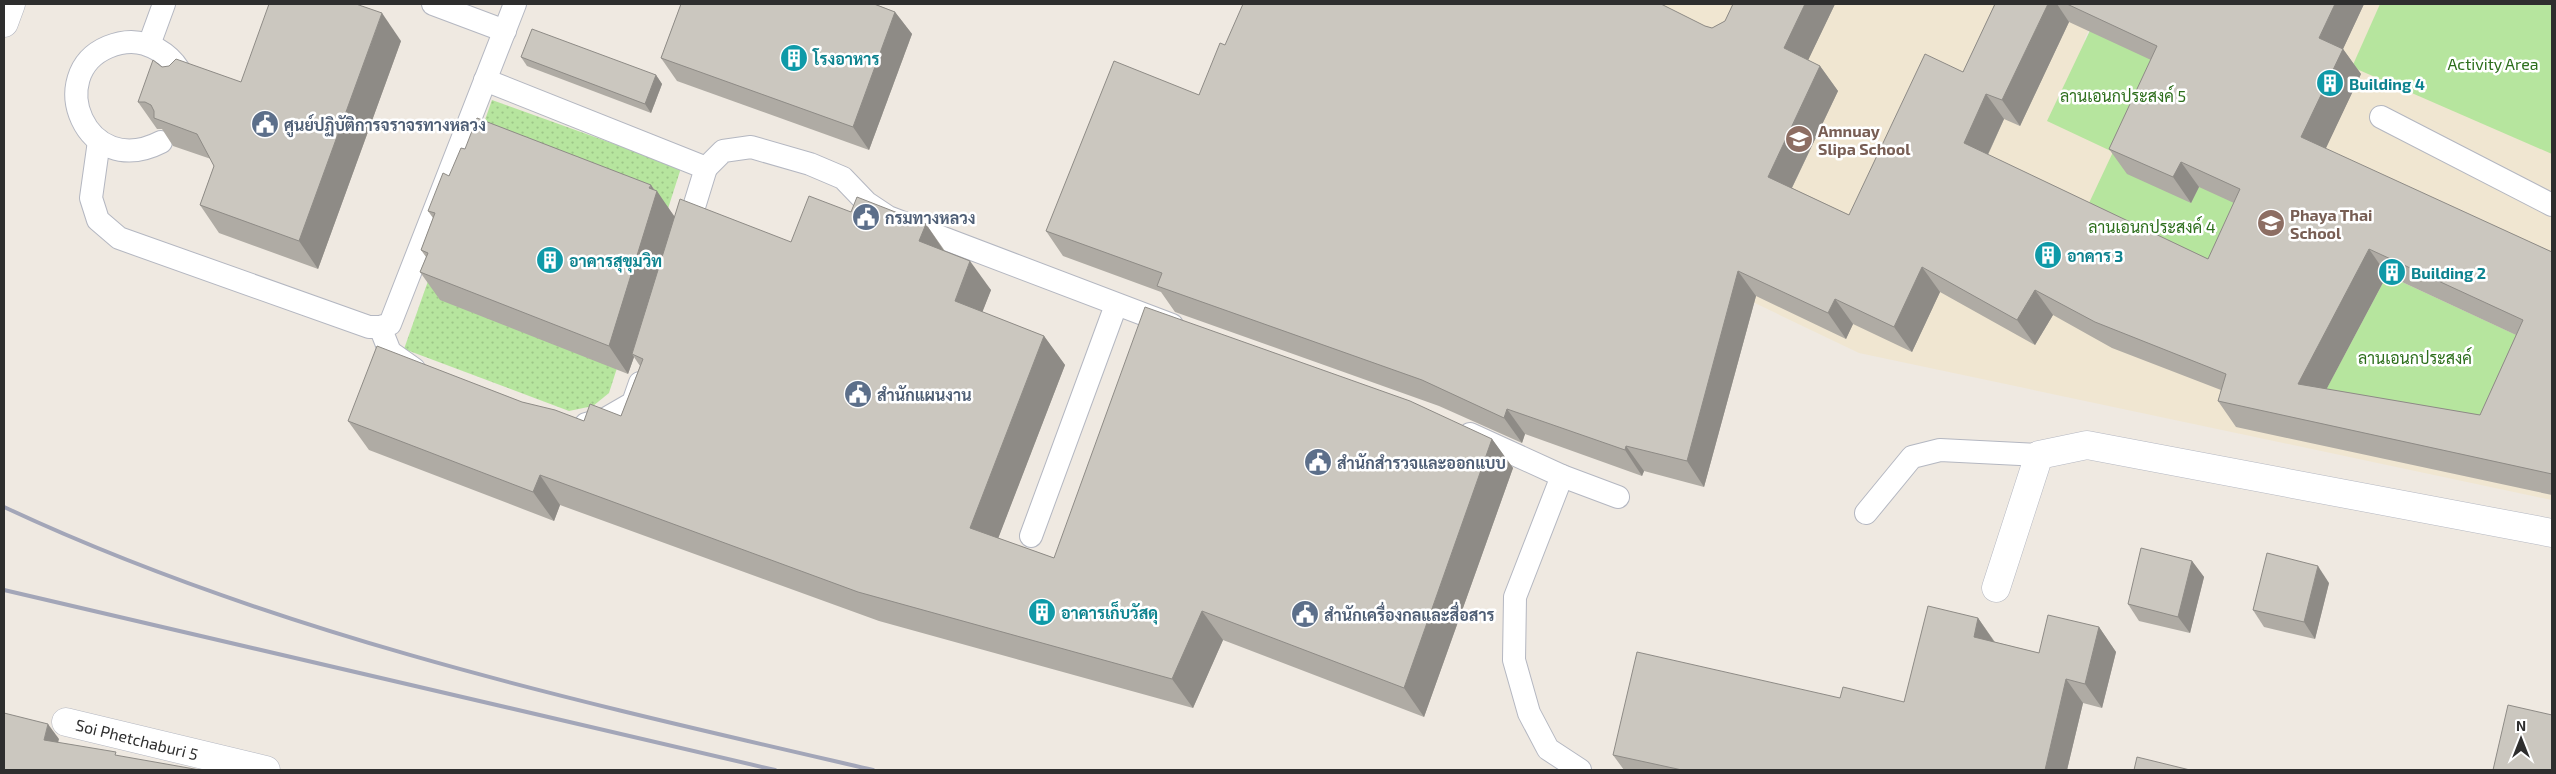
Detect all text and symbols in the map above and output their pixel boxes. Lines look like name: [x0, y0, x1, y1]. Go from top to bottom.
building icon: โรงอาหาร: [779, 43, 809, 73]
place label: โรงอาหาร: [812, 48, 879, 68]
park label: Activity Area: [2447, 54, 2539, 73]
building icon: Building 4: [2315, 68, 2345, 98]
place label: Building 4: [2349, 74, 2425, 93]
park label: ลานเอนกประสงค์ 5: [2060, 84, 2186, 105]
public building icon: ศูนย์ปฏิบัติการจราจรทางหลวง: [250, 109, 280, 139]
place label: ศูนย์ปฏิบัติการจราจรทางหลวง: [284, 114, 486, 138]
place label: Amnuay Slipa School: [1818, 121, 1911, 158]
school or university icon: Amnuay Slipa School: [1784, 124, 1814, 154]
public building icon: กรมทางหลวง: [851, 202, 881, 232]
place label: Phaya Thai School: [2290, 205, 2373, 242]
place label: กรมทางหลวง: [885, 208, 976, 227]
school or university icon: Phaya Thai School: [2256, 208, 2286, 238]
park label: ลานเอนกประสงค์ 4: [2088, 215, 2216, 236]
building icon: อาคาร 3: [2033, 240, 2063, 270]
building icon: อาคารสุขุมวิท: [535, 245, 565, 275]
place label: อาคาร 3: [2067, 246, 2123, 265]
place label: อาคารสุขุมวิท: [569, 251, 662, 273]
building icon: Building 2: [2377, 257, 2407, 287]
place label: Building 2: [2411, 263, 2486, 282]
park label: ลานเอนกประสงค์: [2358, 346, 2472, 367]
public building icon: สำนักแผนงาน: [843, 379, 873, 409]
place label: สำนักแผนงาน: [877, 385, 972, 404]
public building icon: สำนักสำรวจและออกแบบ: [1303, 447, 1333, 477]
place label: สำนักสำรวจและออกแบบ: [1337, 453, 1506, 472]
building icon: อาคารเก็บวัสดุ: [1027, 597, 1057, 627]
public building icon: สำนักเครื่องกลและสื่อสาร: [1290, 599, 1320, 629]
place label: อาคารเก็บวัสดุ: [1061, 600, 1158, 625]
place label: สำนักเครื่องกลและสื่อสาร: [1324, 601, 1495, 624]
north arrow: [2496, 714, 2546, 764]
street label: Soi Phetchaburi 5: [74, 715, 200, 763]
text: N: [2516, 717, 2526, 734]

